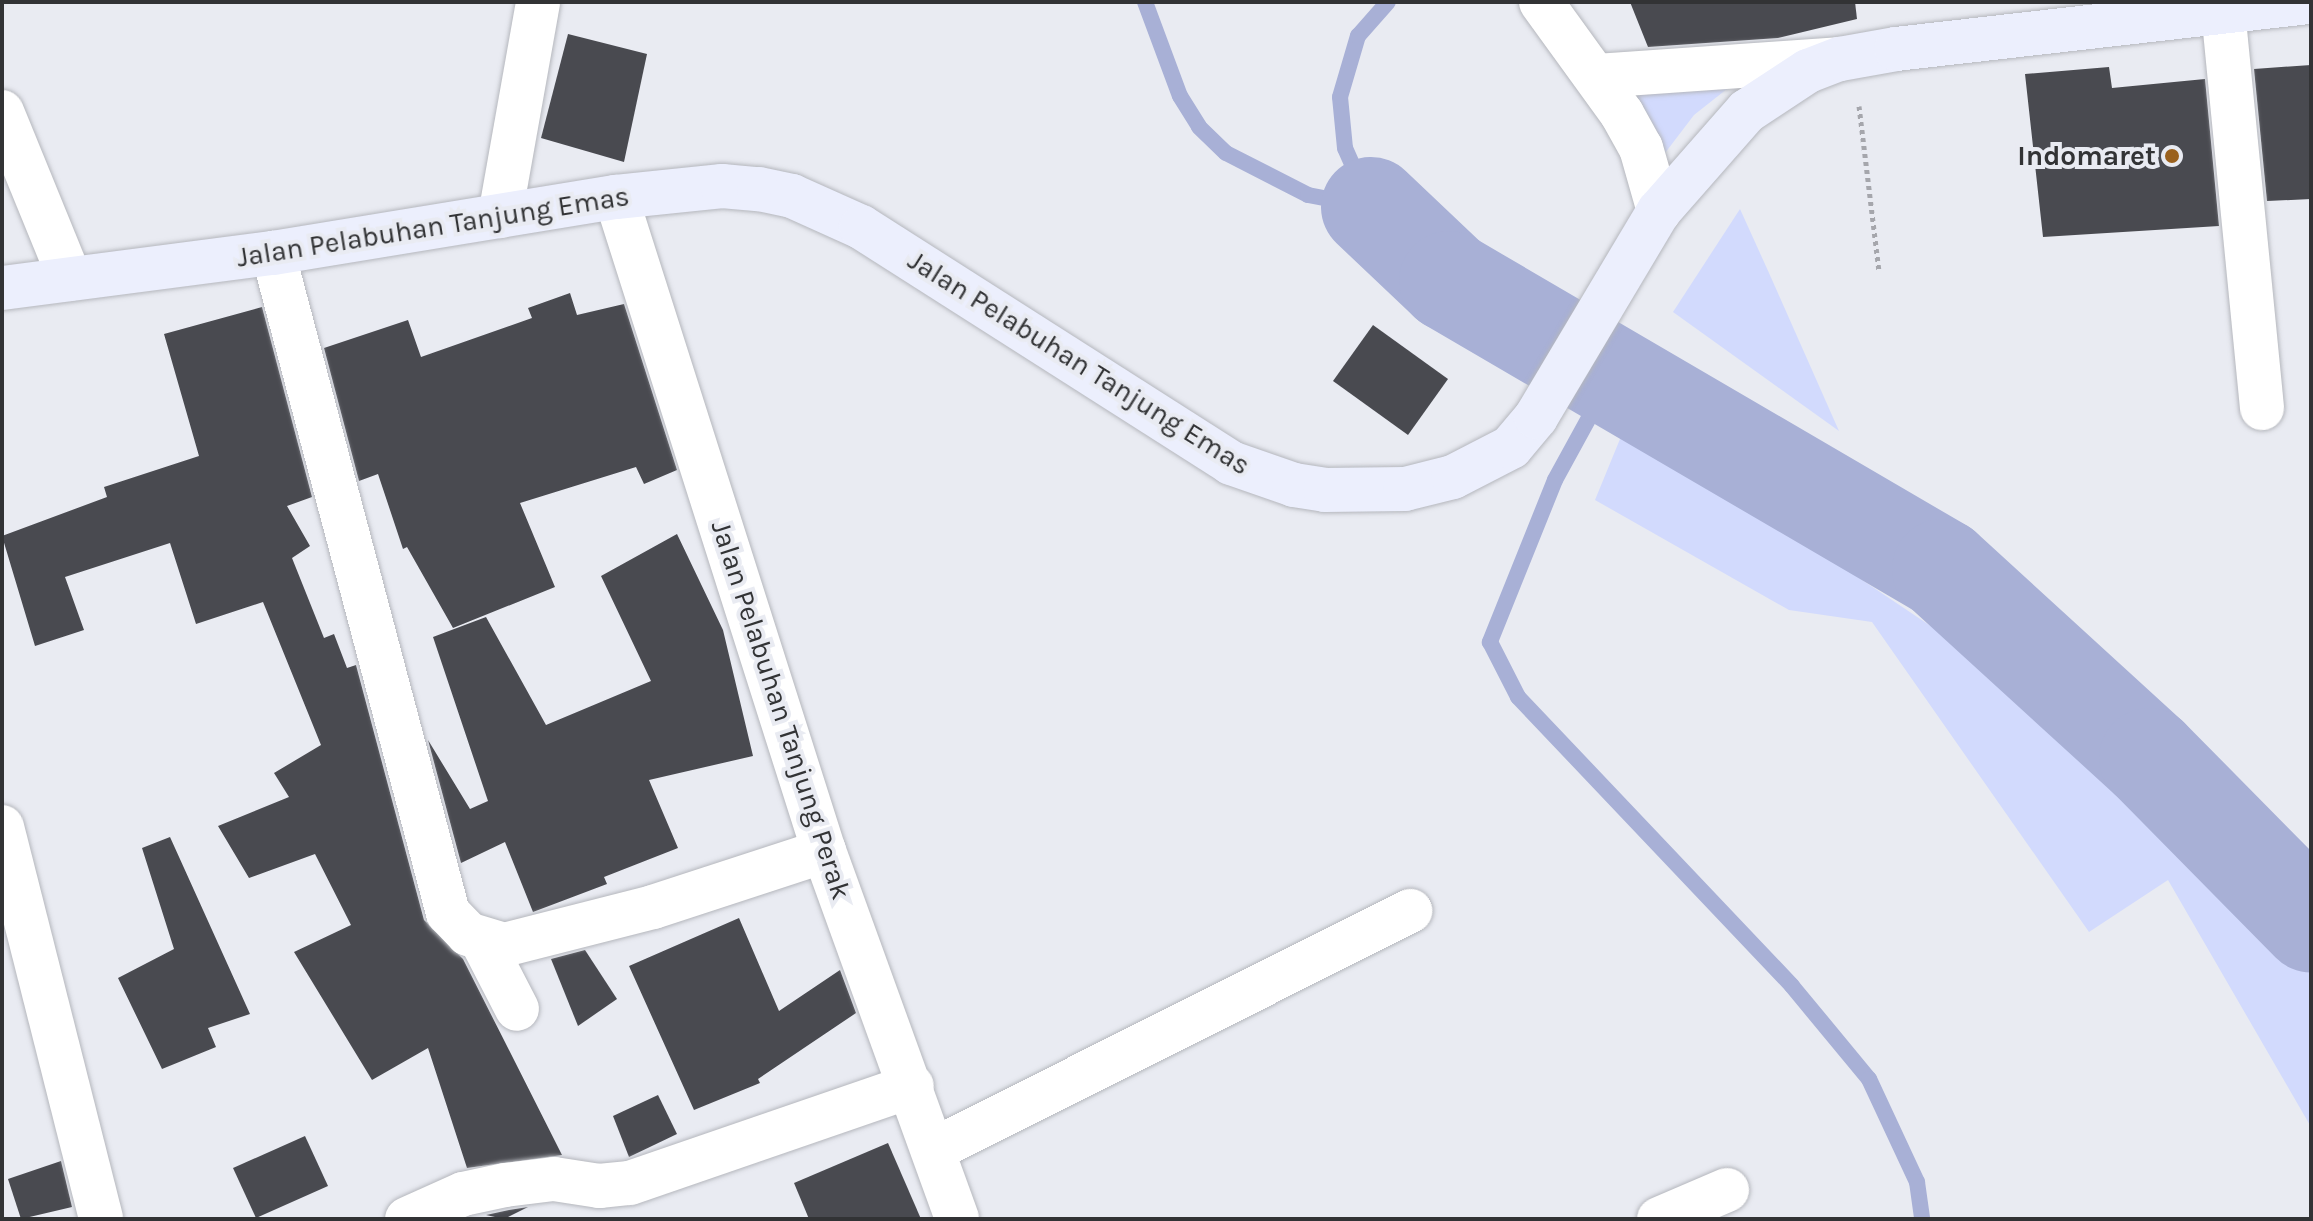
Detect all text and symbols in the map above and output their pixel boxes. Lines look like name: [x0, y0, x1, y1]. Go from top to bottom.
place label: Indomaret: [2017, 139, 2156, 173]
marker: Indomaret: [2163, 147, 2181, 165]
street label: Jalan Pelabuhan Tanjung Emas: [234, 179, 632, 275]
street label: Jalan Pelabuhan Tanjung Emas: [902, 244, 1256, 482]
street label: Jalan Pelabuhan Tanjung Perak: [704, 516, 858, 904]

